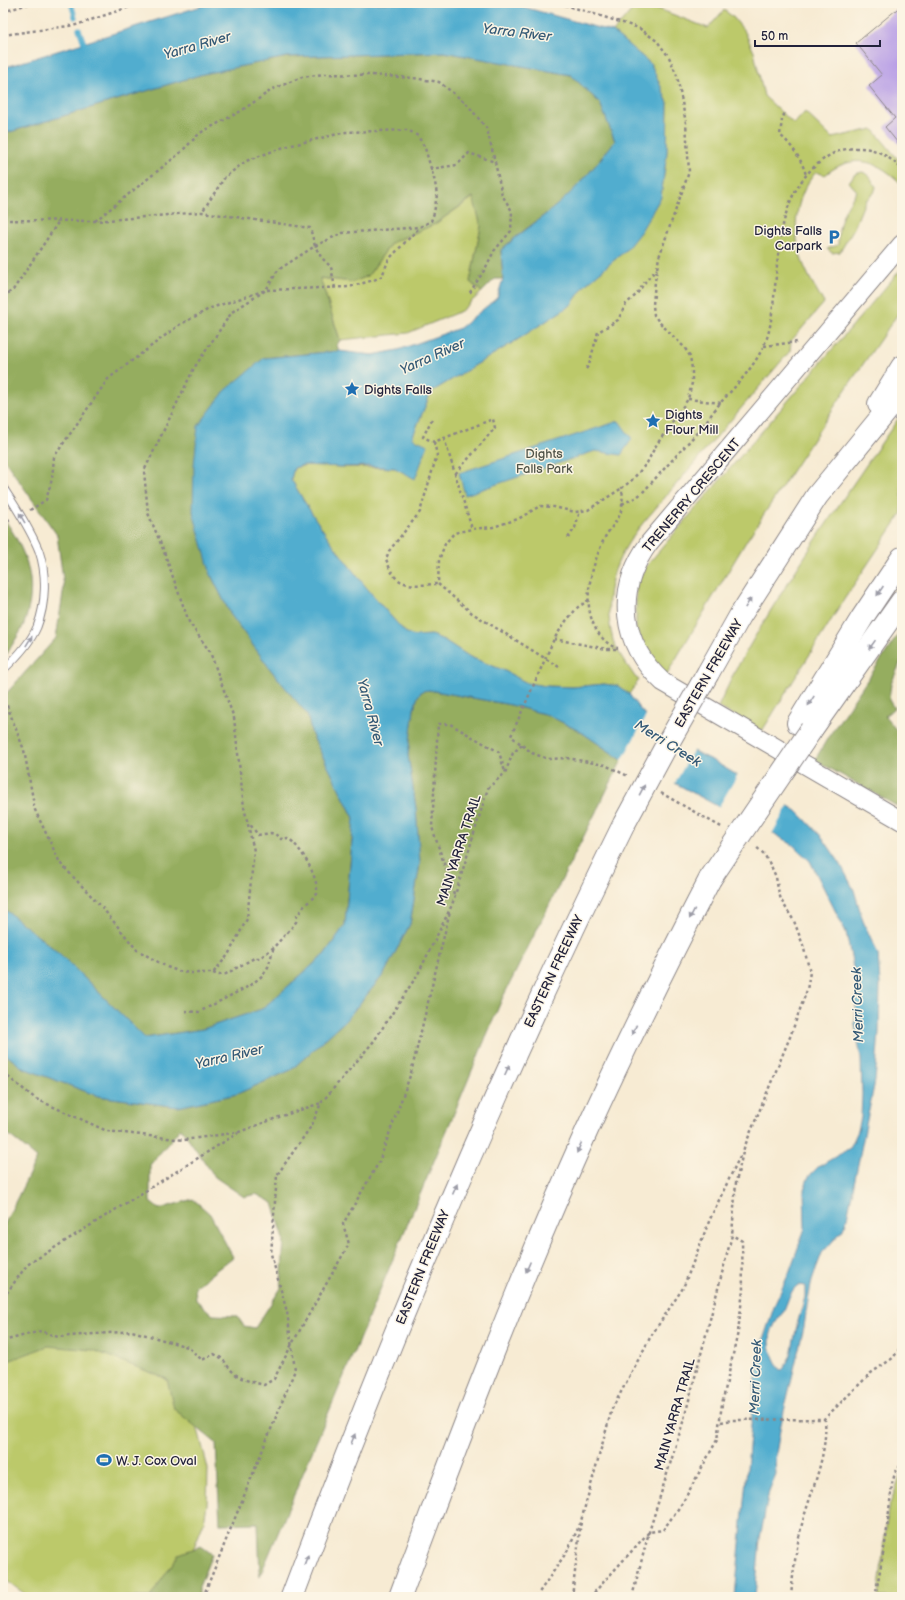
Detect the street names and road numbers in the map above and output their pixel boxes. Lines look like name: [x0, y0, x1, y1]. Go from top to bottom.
street label: TRENERRY CRESCENT: [639, 435, 744, 556]
street label: EASTERN FREEWAY: [671, 616, 747, 730]
street label: MAIN YARRA TRAIL: [433, 792, 485, 908]
street label: EASTERN FREEWAY: [521, 912, 587, 1030]
street label: EASTERN FREEWAY: [393, 1207, 453, 1327]
street label: MAIN YARRA TRAIL: [651, 1356, 699, 1472]

